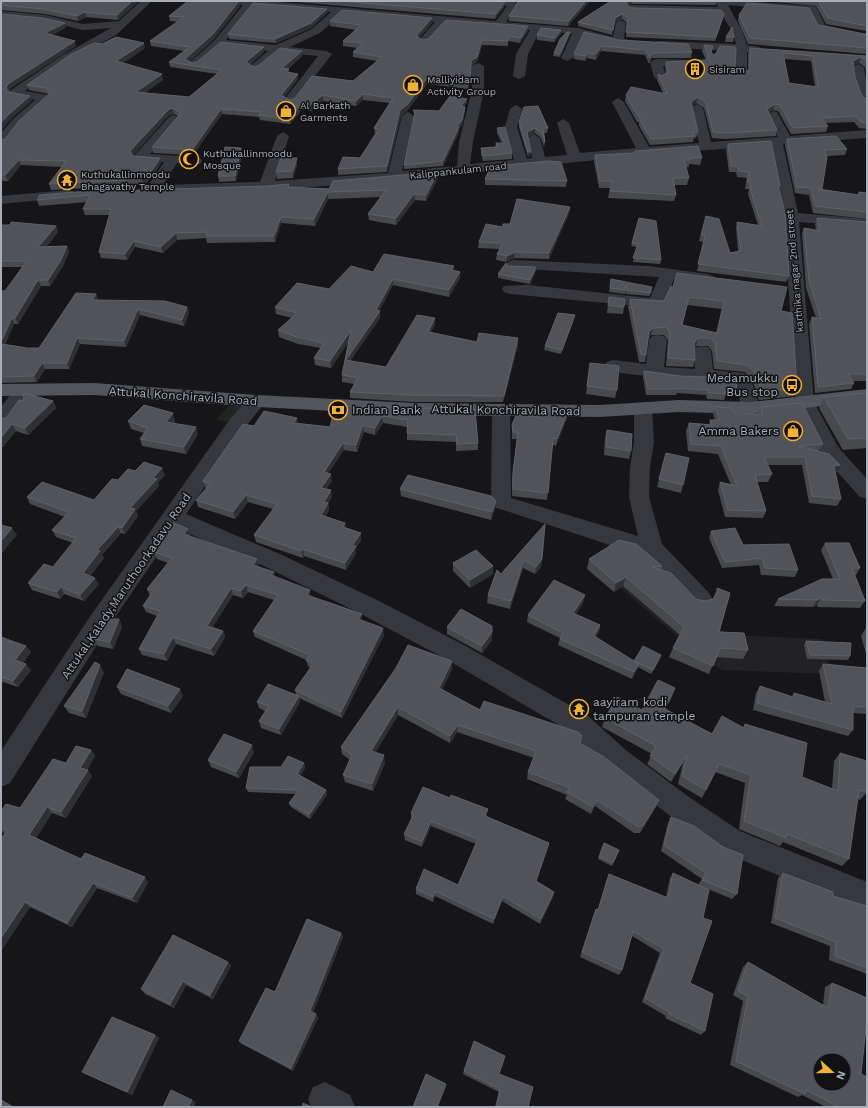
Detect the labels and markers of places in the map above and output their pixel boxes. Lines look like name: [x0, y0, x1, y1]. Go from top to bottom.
building icon: Sisiram: [684, 58, 706, 80]
place label: Sisiram: [709, 64, 745, 75]
shop icon: Malliyidam Activity Group: [402, 74, 424, 96]
place label: Malliyidam Activity Group: [427, 74, 496, 97]
shop icon: Al Barkath Garments: [275, 100, 297, 122]
place label: Al Barkath Garments: [300, 100, 350, 123]
mosque icon: Kuthukallinmoodu Mosque: [178, 148, 200, 170]
place label: Kuthukallinmoodu Mosque: [203, 148, 292, 171]
temple icon: Kuthukallinmoodu Bhagavathy Temple: [56, 169, 78, 191]
place label: Kuthukallinmoodu Bhagavathy Temple: [81, 169, 175, 192]
place label: Medamukku Bus stop: [707, 371, 778, 399]
bus stop icon: Medamukku Bus stop: [781, 374, 803, 396]
bank icon: Indian Bank: [327, 399, 349, 421]
place label: Indian Bank: [352, 403, 421, 417]
shop icon: Amma Bakers: [782, 420, 804, 442]
place label: Amma Bakers: [698, 424, 779, 438]
place label: aayiram kodi tampuran temple: [593, 695, 696, 723]
temple icon: aayiram kodi tampuran temple: [568, 698, 590, 720]

